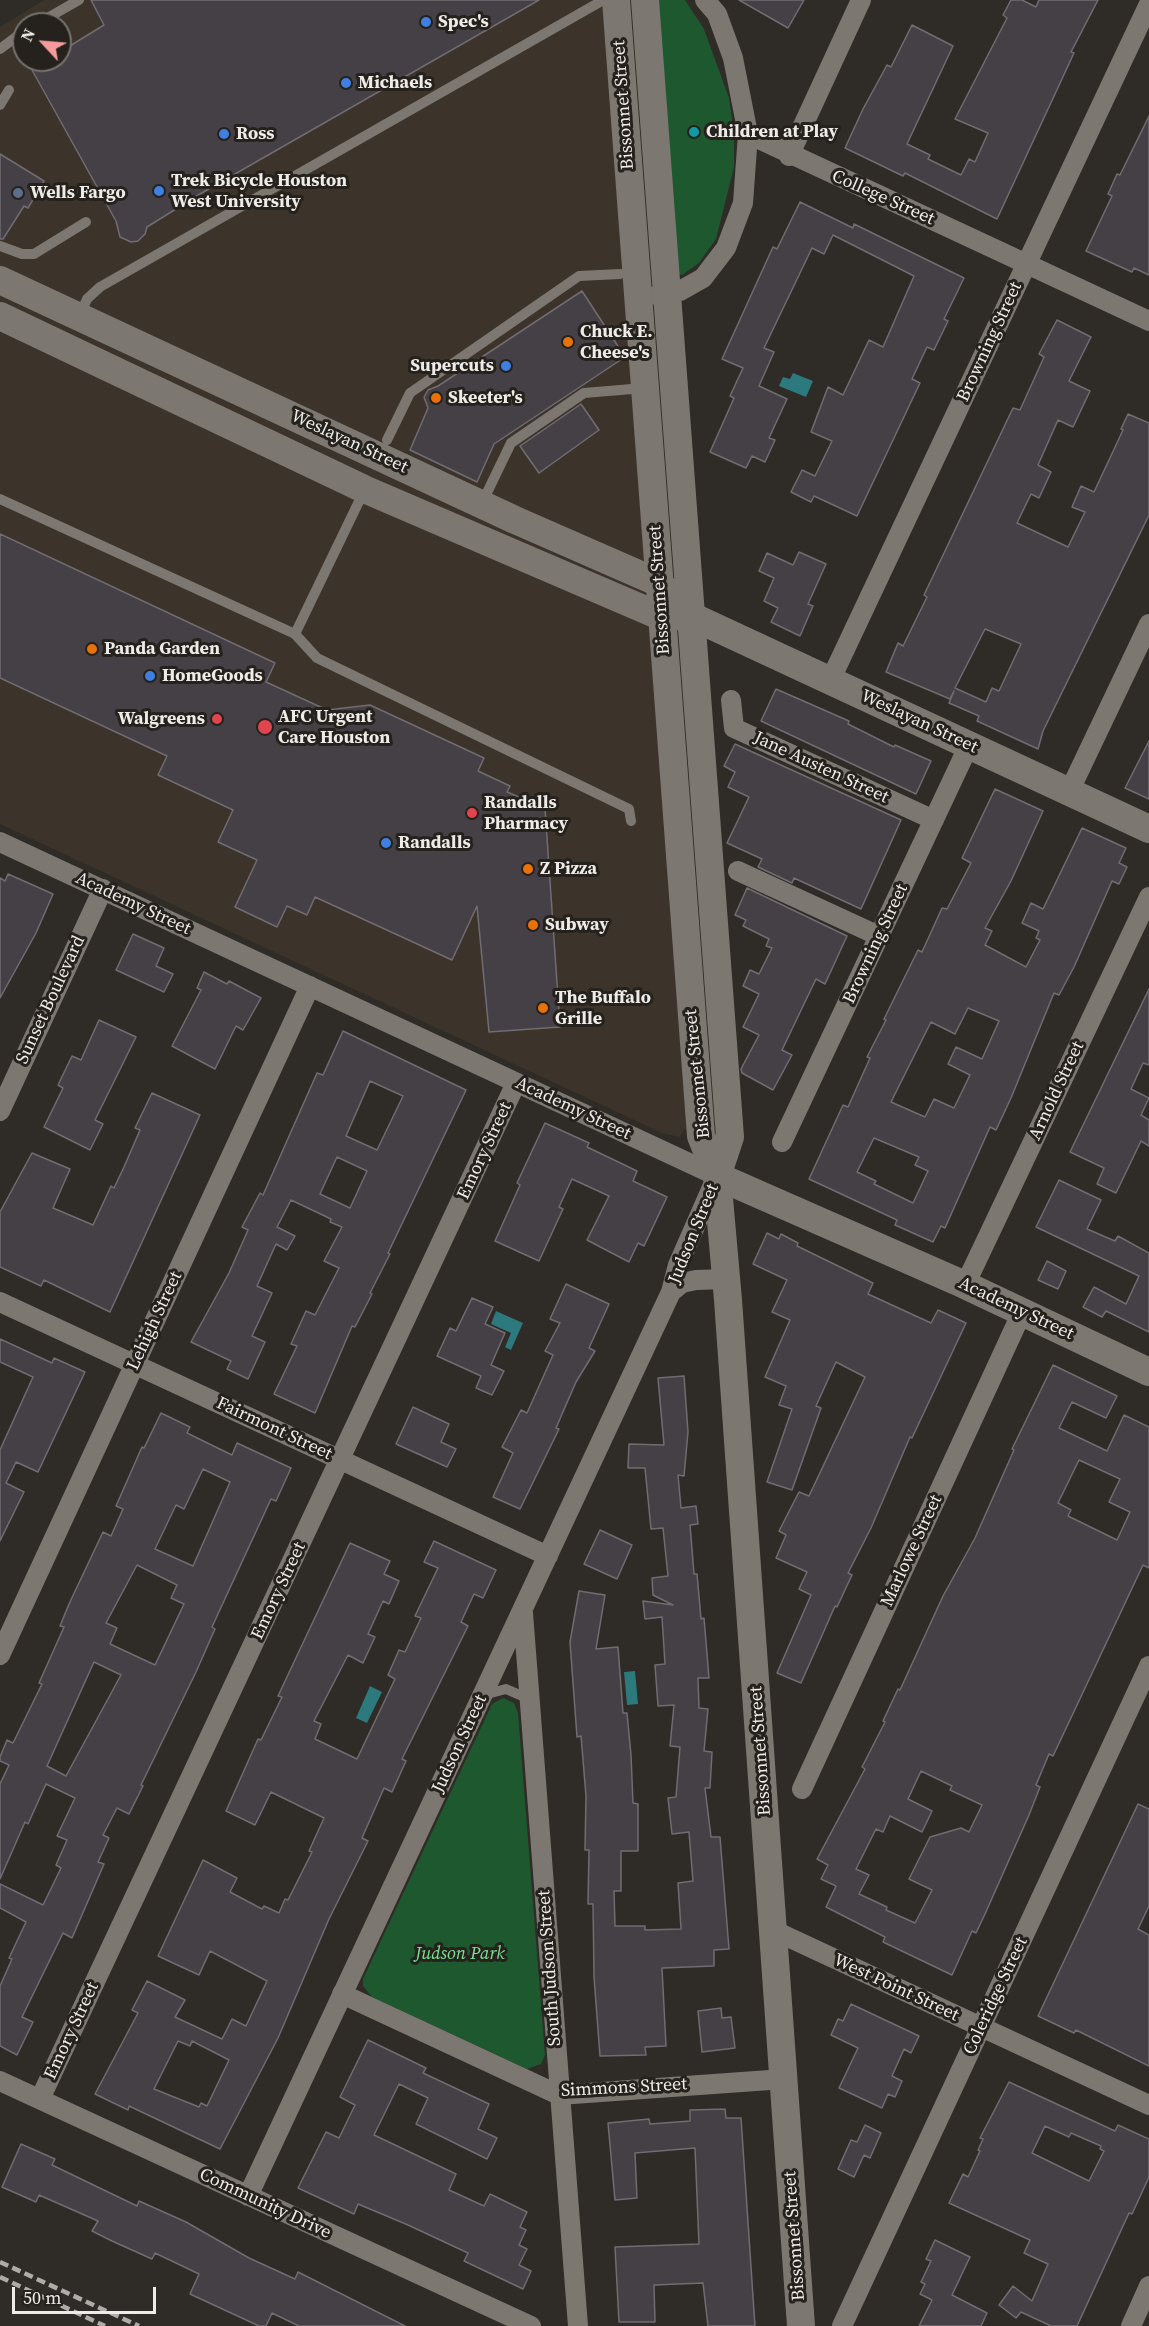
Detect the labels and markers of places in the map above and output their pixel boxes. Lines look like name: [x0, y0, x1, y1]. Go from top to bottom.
place label: Spec's: [438, 11, 489, 33]
marker: Spec's: [419, 15, 433, 29]
place label: Michaels: [358, 72, 432, 94]
marker: Michaels: [339, 76, 353, 90]
place label: Children at Play: [706, 121, 838, 143]
place label: Ross: [236, 123, 275, 145]
marker: Children at Play: [687, 125, 701, 139]
marker: Ross: [217, 127, 231, 141]
place label: Trek Bicycle Houston West University: [171, 170, 347, 213]
place label: Wells Fargo: [30, 182, 126, 204]
marker: Trek Bicycle Houston West University: [152, 184, 166, 198]
marker: Wells Fargo: [11, 186, 25, 200]
place label: Chuck E. Cheese's: [580, 321, 653, 364]
marker: Chuck E. Cheese's: [561, 335, 575, 349]
place label: Supercuts: [410, 355, 494, 377]
marker: Supercuts: [499, 359, 513, 373]
place label: Skeeter's: [448, 387, 523, 409]
marker: Skeeter's: [429, 391, 443, 405]
place label: Panda Garden: [104, 638, 220, 660]
marker: Panda Garden: [85, 642, 99, 656]
place label: HomeGoods: [162, 665, 263, 687]
marker: HomeGoods: [143, 669, 157, 683]
place label: AFC Urgent Care Houston: [278, 706, 390, 748]
place label: Walgreens: [118, 708, 205, 730]
marker: Walgreens: [210, 712, 224, 726]
marker: AFC Urgent Care Houston: [256, 718, 274, 736]
place label: Randalls Pharmacy: [484, 792, 568, 834]
marker: Randalls Pharmacy: [465, 806, 479, 820]
place label: Randalls: [398, 832, 471, 854]
marker: Randalls: [379, 836, 393, 850]
place label: Z Pizza: [540, 858, 597, 880]
marker: Z Pizza: [521, 862, 535, 876]
place label: Subway: [545, 914, 609, 936]
marker: Subway: [526, 918, 540, 932]
place label: The Buffalo Grille: [555, 987, 651, 1030]
marker: The Buffalo Grille: [536, 1001, 550, 1015]

